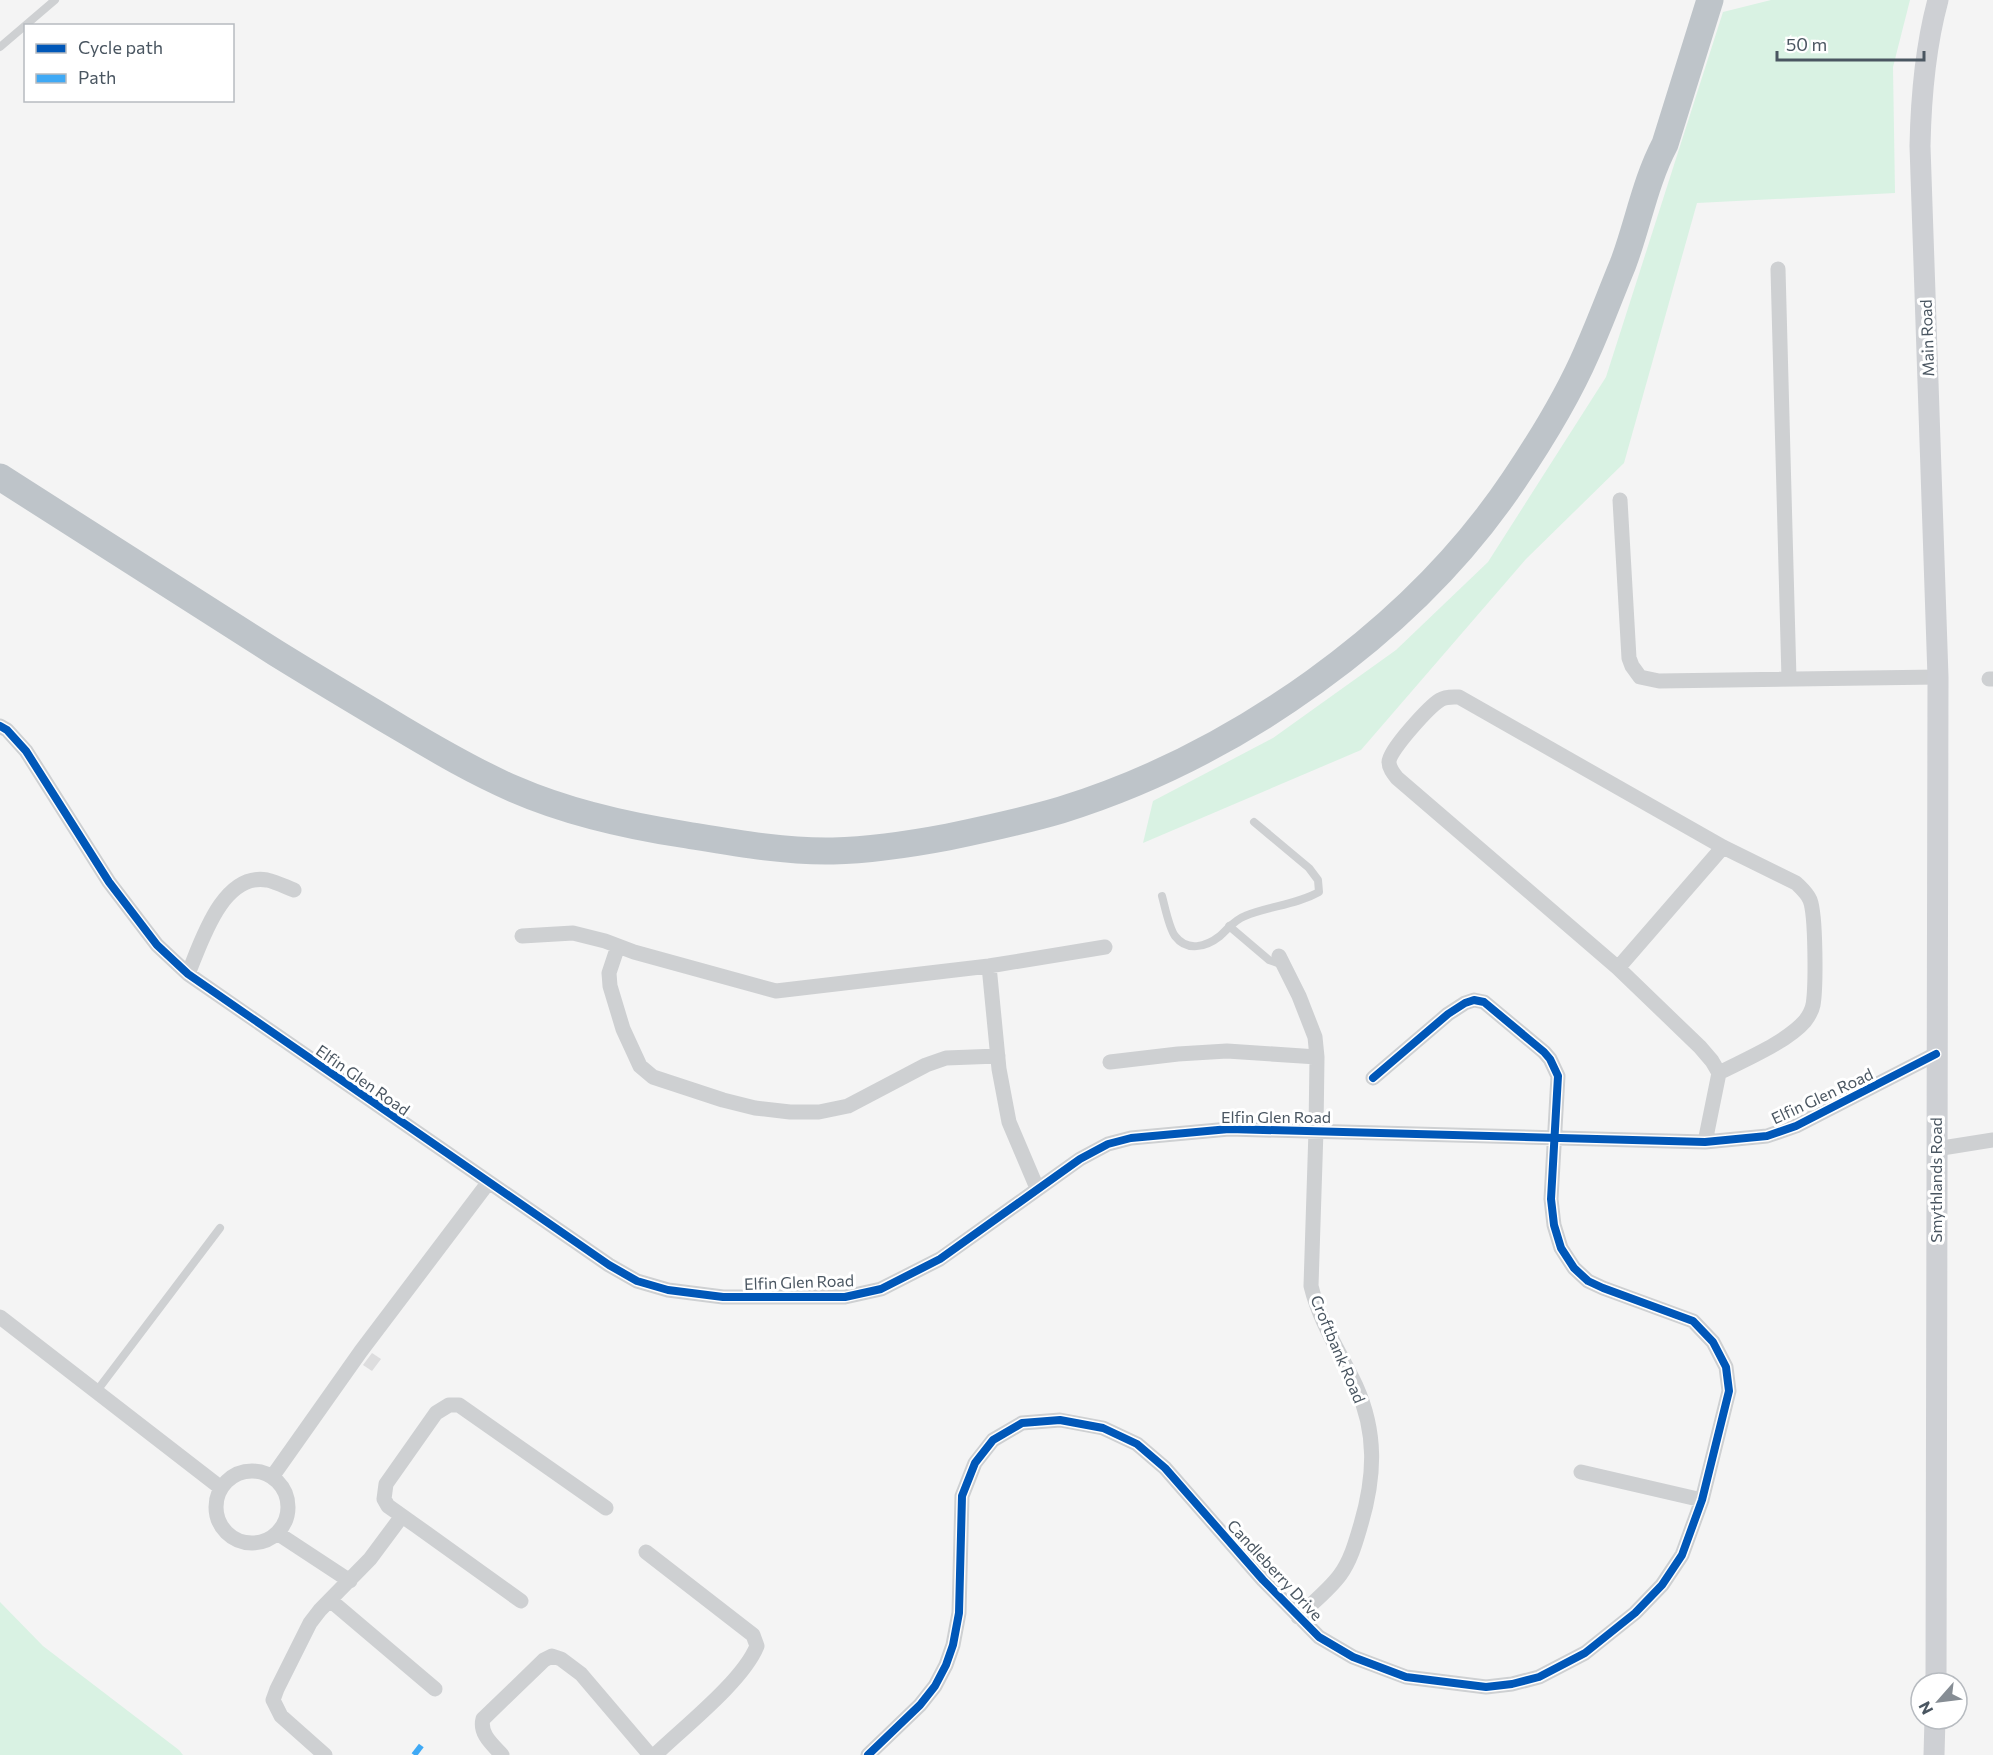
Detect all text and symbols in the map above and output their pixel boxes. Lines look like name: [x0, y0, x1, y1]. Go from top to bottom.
legend: [24, 24, 234, 102]
scale bar: [1777, 24, 1924, 62]
text: 50 m: [1786, 33, 1827, 55]
text: Cycle path: [78, 36, 163, 58]
text: Path: [78, 66, 116, 88]
street label: Main Road: [1916, 299, 1937, 377]
street label: Elfin Glen Road: [313, 1040, 414, 1119]
street label: Elfin Glen Road: [1768, 1064, 1876, 1127]
street label: Elfin Glen Road: [1221, 1107, 1331, 1126]
street label: Smythlands Road: [1926, 1117, 1945, 1243]
street label: Elfin Glen Road: [744, 1270, 854, 1293]
street label: Croftbank Road: [1307, 1292, 1370, 1406]
street label: Candleberry Drive: [1224, 1515, 1327, 1624]
north arrow: [1909, 1671, 1969, 1731]
text: N: [1914, 1699, 1937, 1718]

